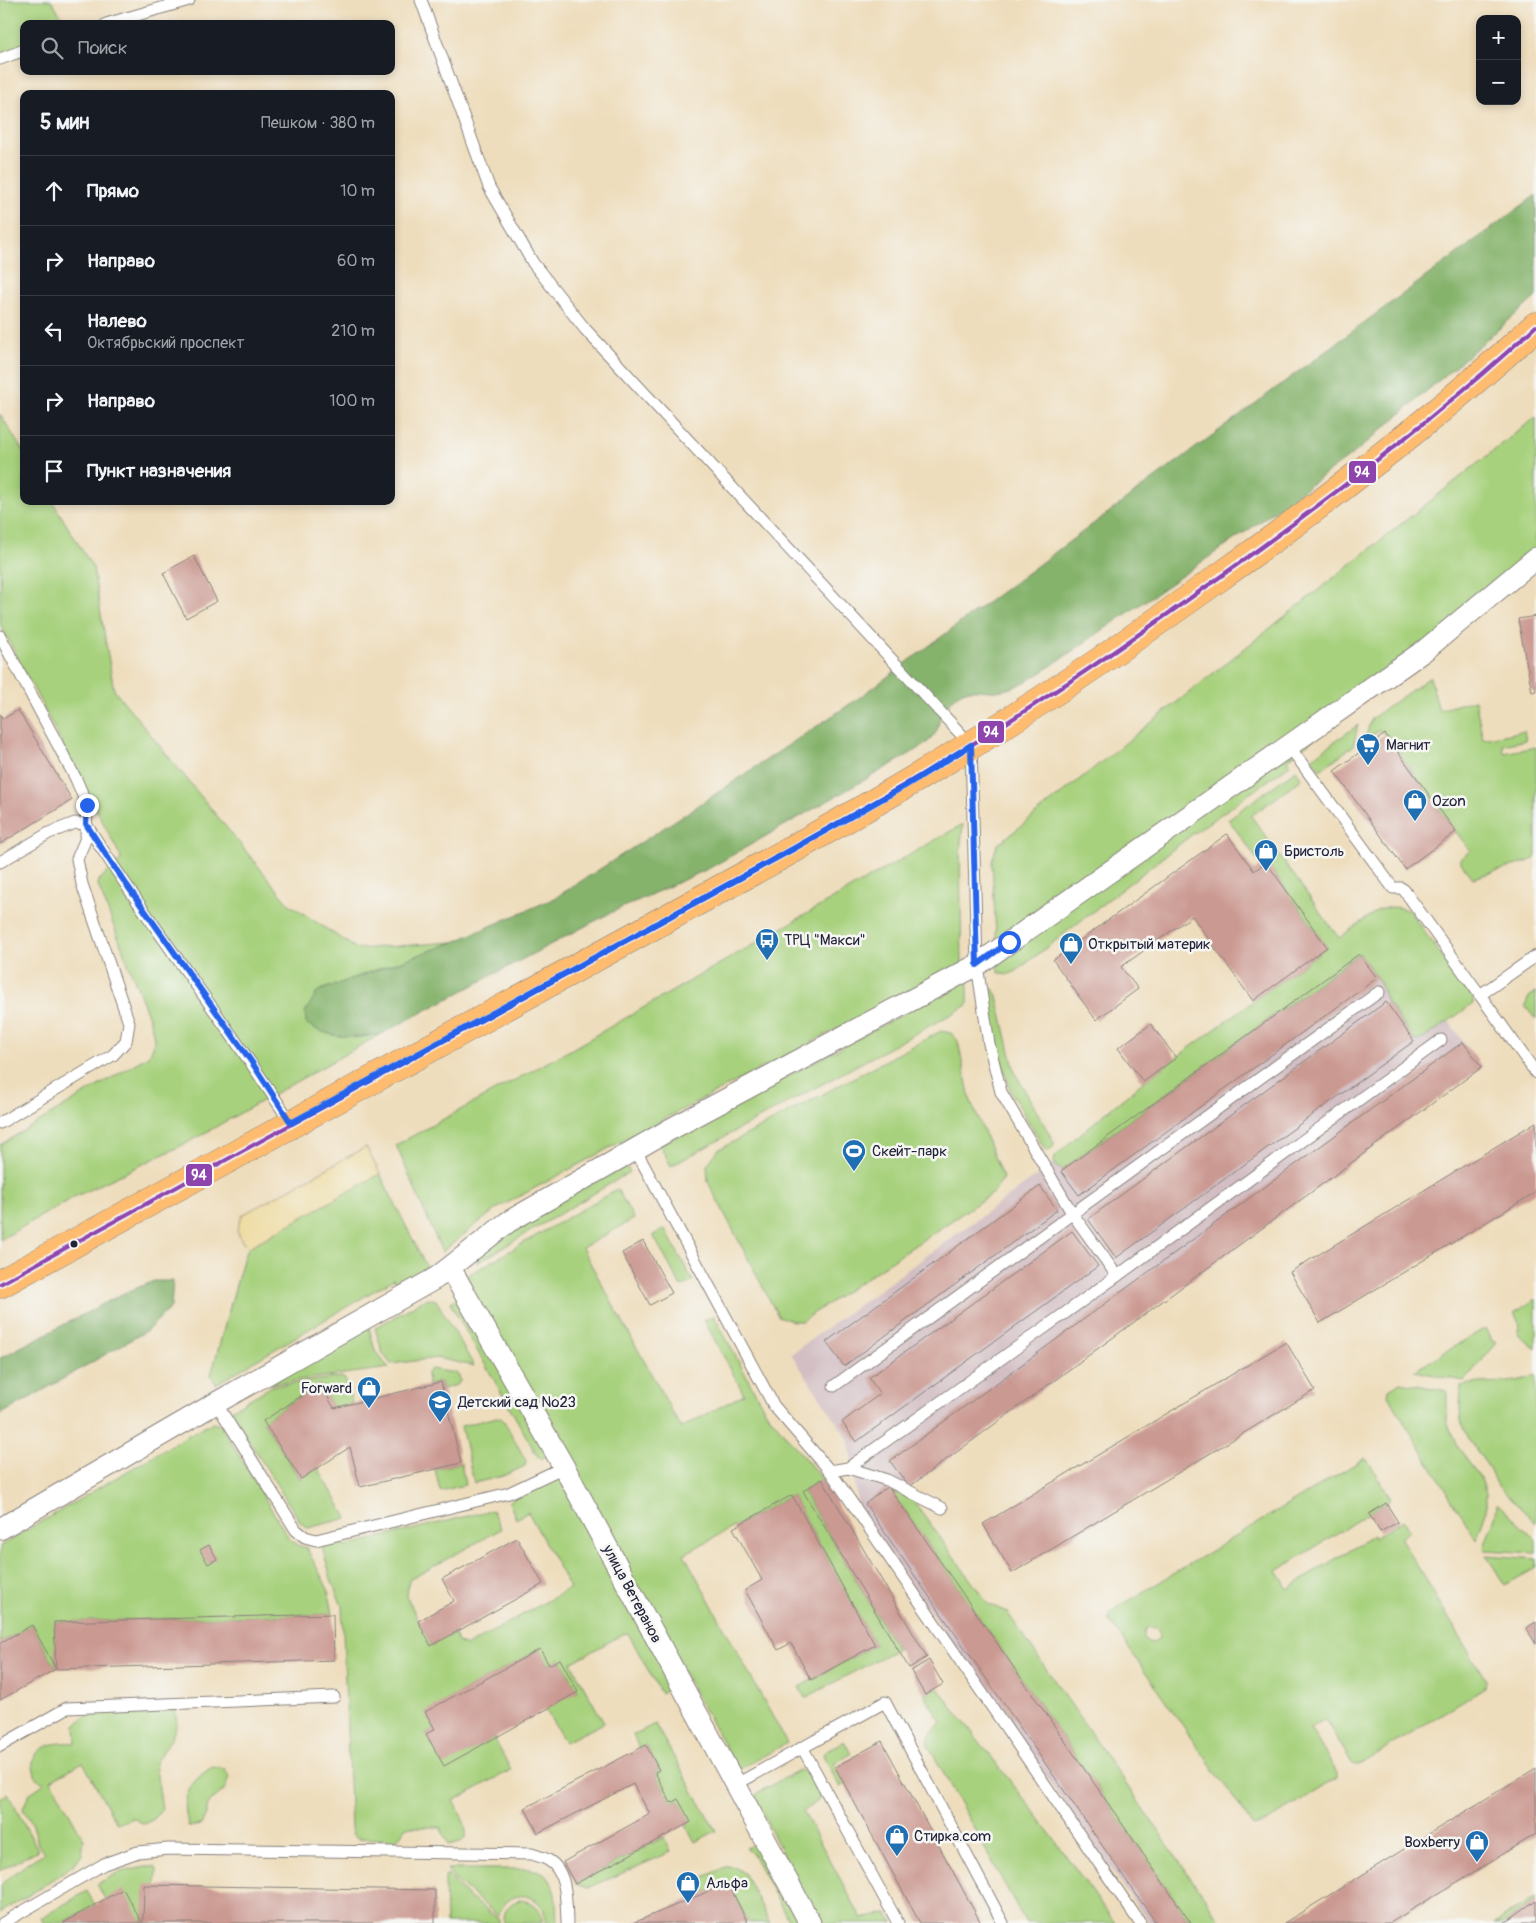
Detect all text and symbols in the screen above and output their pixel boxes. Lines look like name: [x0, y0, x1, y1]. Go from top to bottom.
map controls: [1476, 15, 1521, 105]
button: +: [1476, 15, 1521, 60]
search box: [20, 20, 395, 75]
icon: search: [38, 34, 66, 62]
text: Поиск: [78, 36, 128, 60]
button: −: [1476, 60, 1521, 105]
text: 5 мин: [40, 109, 90, 136]
text: Пешком · 380 m: [261, 113, 375, 133]
icon: ahead: [40, 177, 68, 205]
text: Прямо: [87, 179, 139, 203]
text: 10 m: [340, 181, 375, 201]
icon: right: [40, 247, 68, 275]
text: Направо: [87, 249, 155, 273]
text: 60 m: [337, 251, 375, 271]
text: Налево: [87, 309, 147, 333]
icon: left: [40, 317, 68, 345]
text: 210 m: [331, 321, 375, 341]
text: Октябрьский проспект: [87, 333, 244, 353]
icon: right: [40, 387, 68, 415]
text: Направо: [87, 389, 155, 413]
text: 100 m: [329, 391, 375, 411]
icon: arrive: [40, 457, 68, 485]
text: Пункт назначения: [87, 459, 231, 483]
line badge: 94: [1348, 460, 1377, 484]
text: 94: [1354, 464, 1371, 481]
line badge: 94: [977, 720, 1005, 744]
text: 94: [983, 724, 1000, 741]
supermarket icon: Магнит: [1355, 732, 1381, 766]
place label: Магнит: [1386, 736, 1431, 755]
shop icon: Ozon: [1402, 788, 1428, 822]
place label: Ozon: [1432, 792, 1466, 811]
route end: [76, 794, 99, 817]
shop icon: Бристоль: [1253, 838, 1279, 872]
place label: Бристоль: [1284, 842, 1345, 861]
bus stop icon: ТРЦ "Макси": [754, 927, 780, 961]
place label: ТРЦ "Макси": [784, 931, 866, 950]
route start: [998, 931, 1021, 954]
shop icon: Открытый материк: [1058, 931, 1084, 965]
place label: Открытый материк: [1088, 935, 1211, 954]
sports icon: Скейт-парк: [841, 1138, 867, 1172]
place label: Скейт-парк: [872, 1142, 947, 1161]
line badge: 94: [185, 1163, 213, 1187]
text: 94: [191, 1167, 208, 1184]
unlabelled marker: [69, 1239, 79, 1249]
shop icon: Forward: [356, 1375, 382, 1409]
place label: Forward: [301, 1379, 352, 1398]
school or university icon: Детский сад №23: [427, 1389, 453, 1423]
place label: Детский сад №23: [457, 1393, 576, 1412]
street label: улица Ветеранов: [598, 1541, 666, 1646]
shop icon: Стирка.com: [884, 1823, 910, 1857]
place label: Стирка.com: [914, 1827, 991, 1846]
shop icon: Boxberry: [1464, 1829, 1490, 1863]
place label: Boxberry: [1404, 1833, 1461, 1852]
shop icon: Альфа: [675, 1870, 701, 1904]
place label: Альфа: [706, 1874, 748, 1893]

